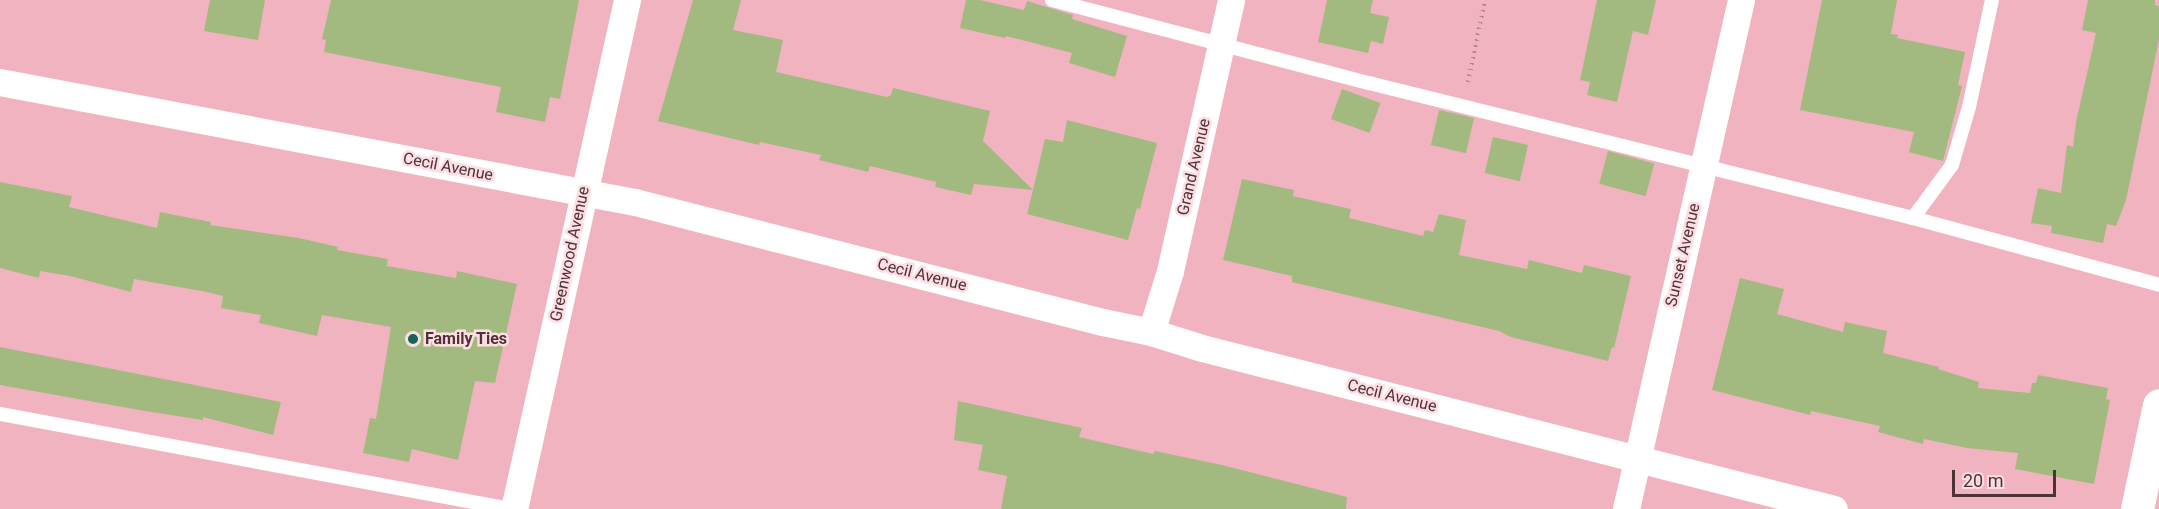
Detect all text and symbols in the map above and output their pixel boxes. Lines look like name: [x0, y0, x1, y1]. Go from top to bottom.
street label: Grand Avenue: [1174, 117, 1214, 217]
street label: Cecil Avenue: [401, 149, 495, 185]
street label: Greenwood Avenue: [546, 185, 594, 323]
street label: Sunset Avenue: [1662, 201, 1704, 309]
street label: Cecil Avenue: [875, 255, 969, 295]
place label: Family Ties: [425, 329, 507, 349]
marker: Family Ties: [406, 332, 420, 346]
street label: Cecil Avenue: [1345, 376, 1439, 416]
scale bar: [1955, 458, 2058, 496]
text: 20 m: [1963, 470, 2003, 491]

